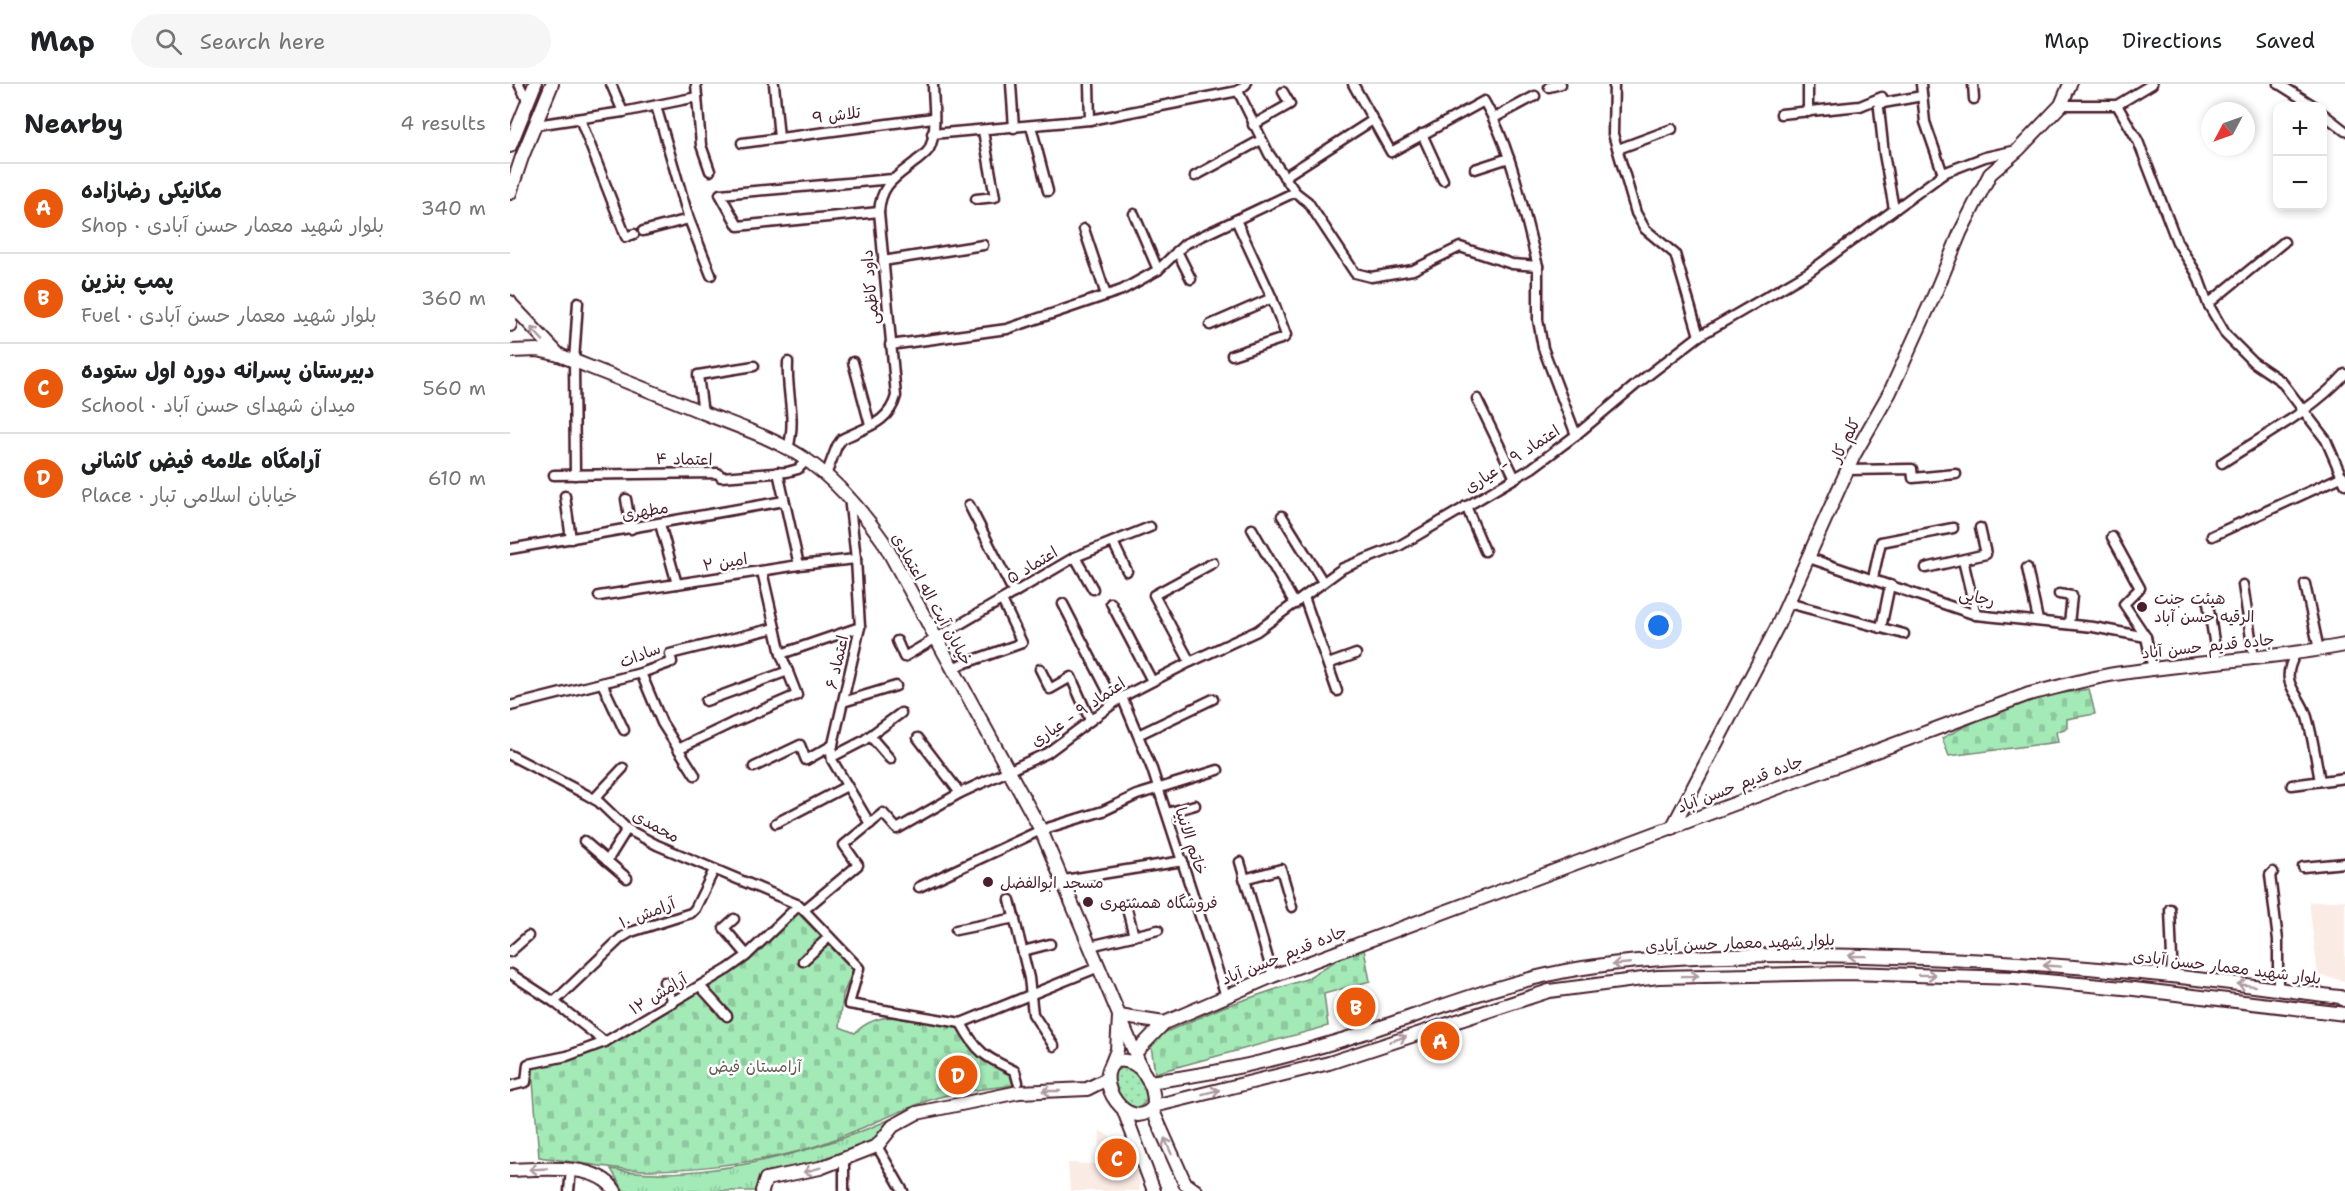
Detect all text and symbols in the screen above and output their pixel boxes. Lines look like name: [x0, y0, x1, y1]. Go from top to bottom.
search box: [131, 14, 551, 68]
text: Map: [30, 22, 95, 60]
icon: search: [152, 25, 185, 58]
text: Search here: [200, 27, 325, 56]
text: Map: [2044, 27, 2089, 55]
text: Directions: [2122, 27, 2222, 55]
text: Saved: [2255, 27, 2315, 55]
street label: تلاش 9: [810, 102, 862, 128]
north arrow: [2201, 102, 2255, 156]
map controls: [2273, 102, 2327, 210]
button: +: [2273, 102, 2327, 156]
text: Nearby: [24, 106, 123, 141]
text: 4 results: [400, 110, 486, 136]
button: −: [2273, 156, 2327, 210]
text: مکانیکی رضازاده: [81, 176, 222, 205]
text: A: [36, 195, 51, 221]
text: 340 m: [421, 195, 486, 221]
text: Shop · بلوار شهید معمار حسن آبادی: [81, 212, 384, 238]
street label: داود کاظمی: [856, 249, 884, 325]
text: پمپ بنزین: [81, 266, 173, 295]
text: B: [37, 285, 50, 311]
text: 360 m: [421, 285, 486, 311]
text: Fuel · بلوار شهید معمار حسن آبادی: [81, 302, 376, 328]
one-way arrow: [530, 326, 544, 341]
text: دبیرستان پسرانه دوره اول ستوده: [81, 356, 375, 385]
text: C: [37, 375, 50, 401]
text: 560 m: [423, 375, 486, 401]
text: School · میدان شهدای حسن آباد: [81, 392, 356, 418]
street label: کلم کار: [1824, 414, 1867, 468]
street label: اعتماد ۹ - عیاری: [1460, 420, 1564, 498]
text: آرامگاه علامه فیض کاشانی: [81, 446, 320, 475]
street label: اعتماد ۴: [655, 448, 713, 470]
text: D: [36, 465, 51, 491]
text: 610 m: [428, 465, 486, 491]
text: Place · خیابان اسلامی تبار: [81, 482, 298, 508]
street label: مطهری: [620, 497, 670, 525]
street label: خیابان آیت اله اعتمادی: [887, 529, 977, 669]
street label: اعتماد ۵: [1003, 542, 1061, 588]
street label: امین ۲: [701, 548, 749, 576]
street label: رجایی: [1957, 583, 1997, 611]
place label: هیئت جنت الرقیه حسن آباد: [2154, 588, 2255, 627]
marker: هیئت جنت الرقیه حسن آباد: [2135, 600, 2149, 614]
your location: [1644, 611, 1673, 640]
street label: جاده قدیم حسن آباد: [2141, 629, 2276, 665]
street label: اعتماد ۶: [821, 633, 853, 691]
street label: سادات: [616, 638, 664, 672]
street label: اعتماد ۹ - عیاری: [1027, 673, 1129, 751]
street label: جاده قدیم حسن آباد: [1674, 750, 1807, 820]
street label: محمدی: [629, 805, 683, 847]
street label: خاتم الانبیا: [1168, 805, 1212, 878]
place label: مسجد ابوالفضل: [1000, 872, 1103, 893]
marker: مسجد ابوالفضل: [981, 875, 995, 889]
street label: آرامش ۱۰: [616, 892, 679, 933]
place label: فروشگاه همشهری: [1100, 892, 1218, 913]
marker: فروشگاه همشهری: [1081, 895, 1095, 909]
street label: جاده قدیم حسن آباد: [1218, 920, 1351, 992]
street label: بلوار شهید معمار حسن آبادی: [1645, 929, 1835, 957]
street label: بلوار شهید معمار حسن آبادی: [2132, 945, 2322, 989]
one-way arrow: [1848, 950, 1868, 962]
one-way arrow: [1611, 959, 1631, 970]
one-way arrow: [2043, 960, 2063, 971]
street label: آرامش ۱۲: [625, 968, 692, 1019]
one-way arrow: [1916, 969, 1936, 981]
one-way arrow: [1679, 971, 1699, 982]
one-way arrow: [2237, 980, 2256, 991]
pin: B: [1336, 984, 1376, 1030]
pin: A: [1420, 1018, 1460, 1064]
one-way arrow: [1388, 1033, 1407, 1044]
pin: D: [938, 1052, 978, 1098]
park label: آرامستان فیض: [709, 1056, 802, 1077]
one-way arrow: [1041, 1085, 1061, 1096]
one-way arrow: [1201, 1086, 1220, 1098]
pin: C: [1098, 1136, 1136, 1180]
one-way arrow: [1162, 1137, 1173, 1155]
one-way arrow: [529, 1163, 549, 1174]
one-way arrow: [803, 1165, 822, 1176]

